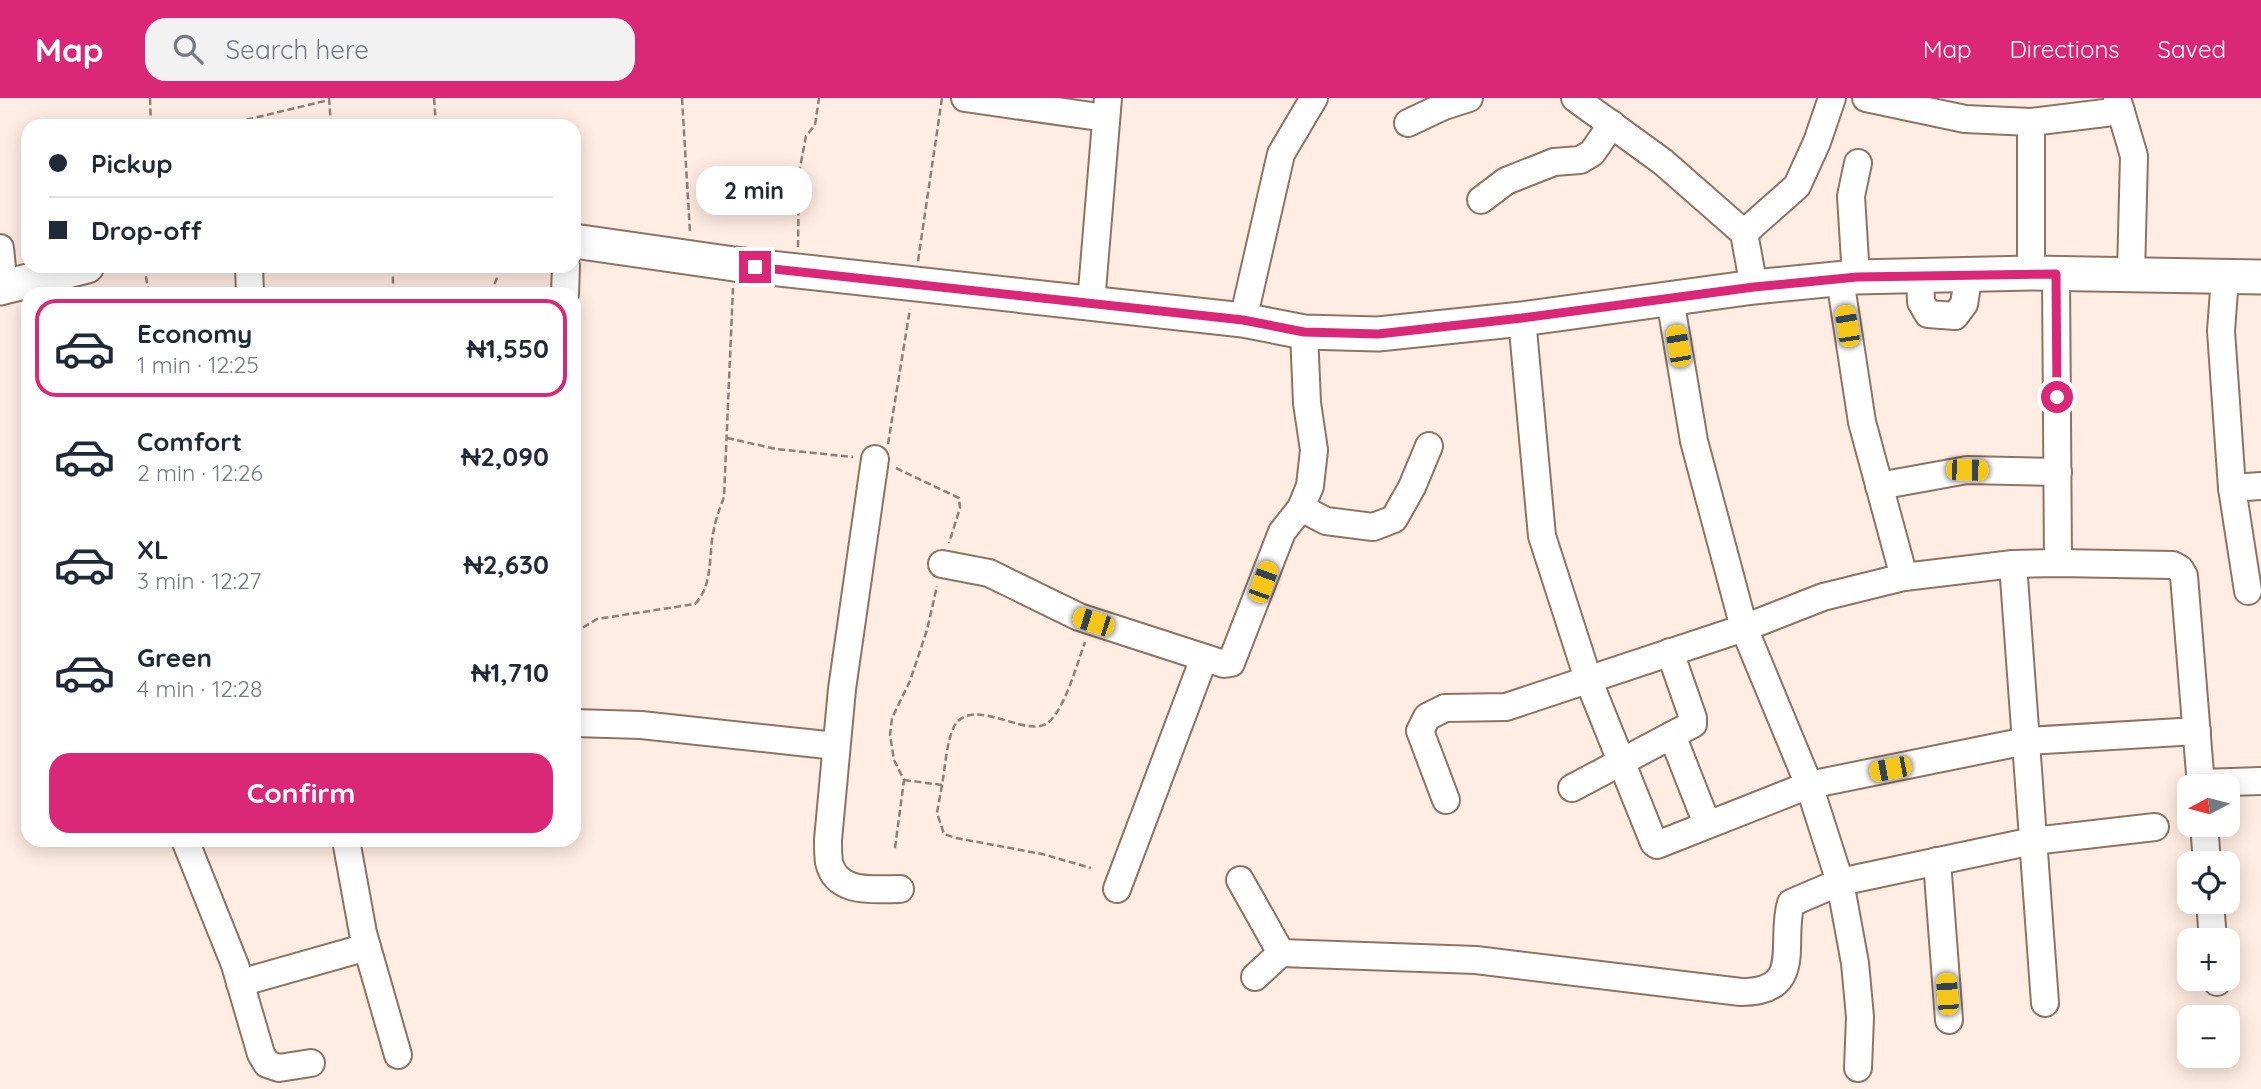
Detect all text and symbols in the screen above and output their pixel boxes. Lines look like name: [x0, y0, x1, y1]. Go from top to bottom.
search box: [145, 18, 635, 81]
text: Map: [35, 29, 103, 70]
icon: search: [169, 30, 207, 68]
text: Search here: [225, 33, 369, 66]
text: Map: [1923, 34, 1972, 64]
text: Directions: [2010, 34, 2120, 64]
text: Saved: [2158, 34, 2226, 64]
text: Pickup: [91, 147, 173, 180]
callout: 2 min: [697, 166, 813, 214]
text: 2 min: [724, 176, 784, 205]
text: Drop-off: [91, 214, 202, 247]
route end: [739, 251, 771, 283]
car: [1834, 304, 1861, 348]
icon: car: [53, 317, 116, 380]
text: Economy: [137, 317, 252, 350]
car: [1665, 323, 1692, 369]
text: ₦1,550: [467, 332, 549, 365]
text: 1 min · 12:25: [137, 350, 259, 379]
route start: [2041, 381, 2073, 413]
icon: car: [53, 425, 116, 488]
text: Comfort: [137, 425, 242, 458]
text: ₦2,090: [461, 440, 549, 473]
text: 2 min · 12:26: [137, 458, 263, 487]
car: [1946, 459, 1989, 481]
icon: car: [53, 533, 116, 596]
text: XL: [137, 533, 169, 566]
text: ₦2,630: [464, 548, 549, 581]
car: [1246, 559, 1281, 605]
text: 3 min · 12:27: [137, 566, 261, 595]
car: [1070, 606, 1117, 638]
icon: car: [53, 641, 116, 704]
text: Green: [137, 641, 212, 674]
text: ₦1,710: [471, 656, 549, 689]
text: 4 min · 12:28: [137, 674, 262, 703]
button: Confirm: [49, 753, 553, 833]
car: [1868, 755, 1913, 783]
north arrow: [2177, 774, 2240, 836]
map controls: [2177, 774, 2240, 1068]
button: locate: [2177, 851, 2240, 914]
button: +: [2177, 928, 2240, 991]
car: [1936, 972, 1959, 1016]
button: −: [2177, 1005, 2240, 1068]

